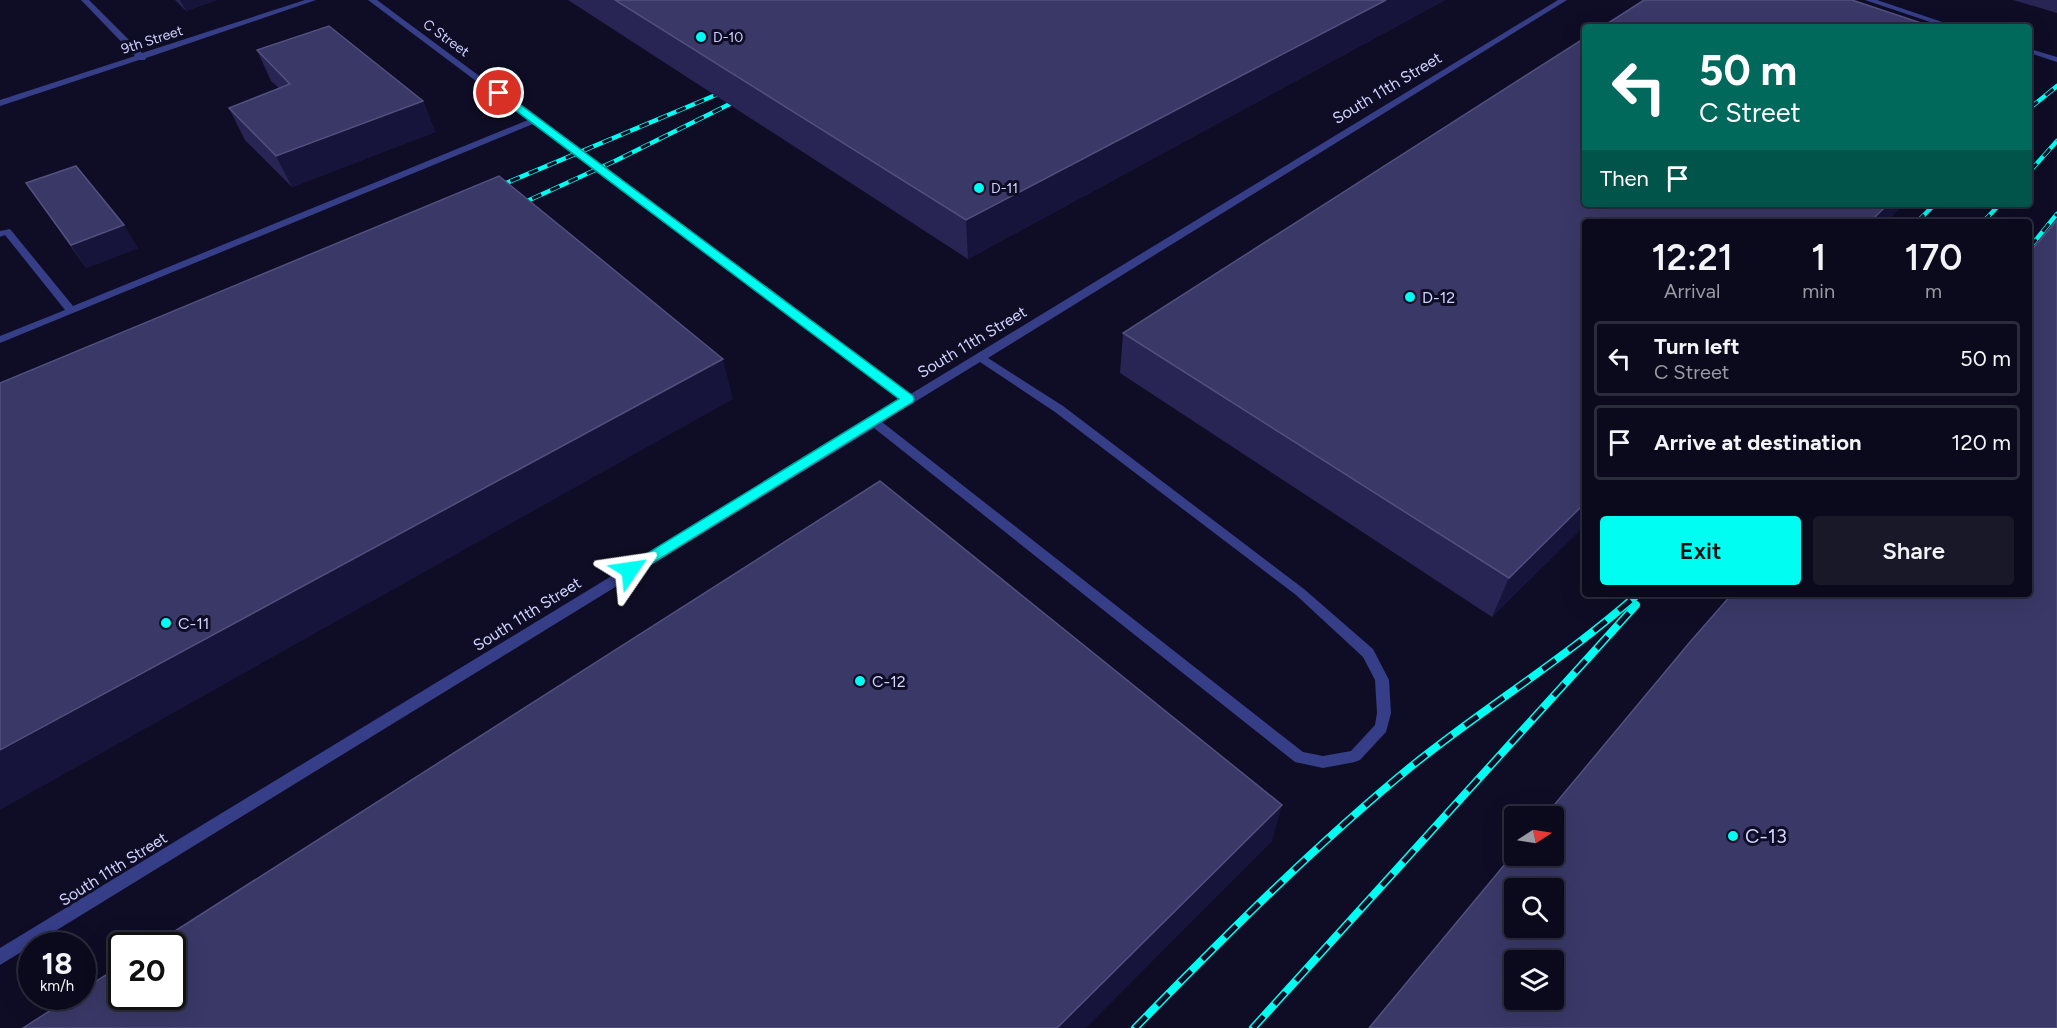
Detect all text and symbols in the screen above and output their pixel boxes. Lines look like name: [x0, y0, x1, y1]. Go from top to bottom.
street label: C Street: [420, 16, 472, 60]
street label: 9th Street: [119, 22, 185, 58]
place label: D-10: [713, 29, 743, 46]
marker: D-10: [694, 30, 708, 44]
text: 50 m: [1699, 45, 1797, 96]
street label: South 11th Street: [1329, 48, 1445, 128]
icon: left: [1600, 48, 1678, 126]
pin: [473, 67, 524, 118]
icon: arrive: [482, 76, 515, 109]
text: C Street: [1699, 96, 1801, 129]
icon: arrive: [1661, 162, 1694, 195]
text: Then: [1600, 165, 1649, 192]
place label: D-11: [991, 180, 1018, 197]
marker: D-11: [972, 181, 986, 195]
text: 12:21: [1651, 236, 1733, 279]
text: 1: [1811, 236, 1826, 279]
text: 170: [1905, 236, 1963, 279]
text: Arrival: [1664, 279, 1720, 303]
text: min: [1802, 279, 1835, 303]
text: m: [1925, 279, 1942, 303]
place label: D-12: [1422, 288, 1455, 307]
marker: D-12: [1403, 290, 1417, 304]
street label: South 11th Street: [914, 302, 1030, 382]
text: Turn left: [1654, 333, 1740, 360]
icon: left: [1603, 342, 1636, 375]
text: 50 m: [1960, 345, 2011, 372]
text: C Street: [1654, 360, 1729, 384]
icon: arrive: [1603, 426, 1636, 459]
text: Arrive at destination: [1654, 429, 1862, 456]
text: 120 m: [1951, 429, 2011, 456]
button: Exit: [1600, 516, 1801, 585]
button: Share: [1813, 516, 2014, 585]
position arrow: [598, 538, 662, 602]
street label: South 11th Street: [469, 573, 585, 655]
place label: C-11: [178, 614, 209, 633]
marker: C-11: [159, 616, 173, 630]
place label: C-12: [872, 672, 906, 691]
marker: C-12: [853, 674, 867, 688]
north arrow: [1504, 806, 1564, 866]
map controls: [1504, 806, 1564, 1010]
place label: C-13: [1745, 824, 1787, 848]
street label: South 11th Street: [55, 828, 171, 910]
marker: C-13: [1726, 829, 1740, 843]
button: search: [1504, 878, 1564, 938]
speed limit sign: 20: [108, 932, 186, 1010]
text: 18: [41, 945, 73, 982]
button: layers: [1504, 950, 1564, 1010]
text: km/h: [40, 977, 74, 995]

